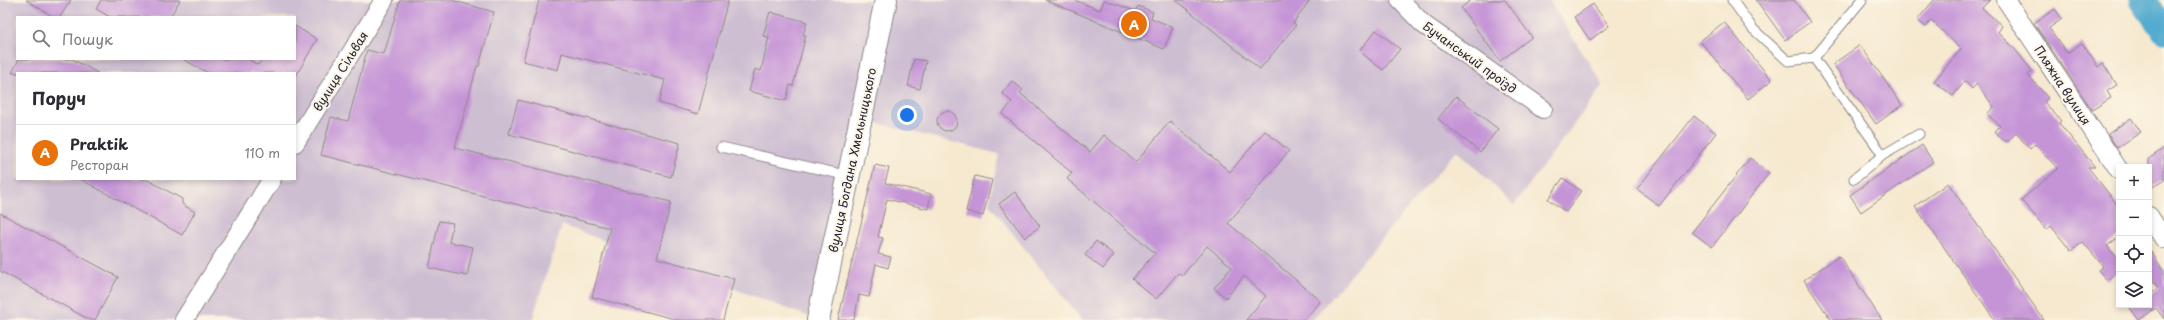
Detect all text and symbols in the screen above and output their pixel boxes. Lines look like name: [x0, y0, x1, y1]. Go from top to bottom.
pin: A: [1121, 9, 1147, 39]
search box: [16, 16, 296, 60]
street label: Бучанський проїзд: [1419, 17, 1521, 97]
icon: search: [30, 27, 52, 49]
text: Пошук: [62, 27, 113, 50]
street label: вулиця Сільвая: [308, 27, 372, 115]
street label: Пляжна вулиця: [2030, 42, 2096, 128]
street label: вулиця Богдана Хмельницького: [824, 66, 880, 254]
text: Поруч: [32, 85, 86, 111]
your location: [897, 105, 917, 125]
text: Praktik: [70, 132, 128, 155]
text: A: [40, 143, 50, 162]
text: 110 m: [245, 143, 280, 162]
text: Ресторан: [70, 155, 129, 174]
map controls: [2116, 164, 2152, 308]
button: +: [2116, 164, 2152, 200]
button: −: [2116, 200, 2152, 236]
button: locate: [2116, 236, 2152, 272]
button: layers: [2116, 272, 2152, 308]

